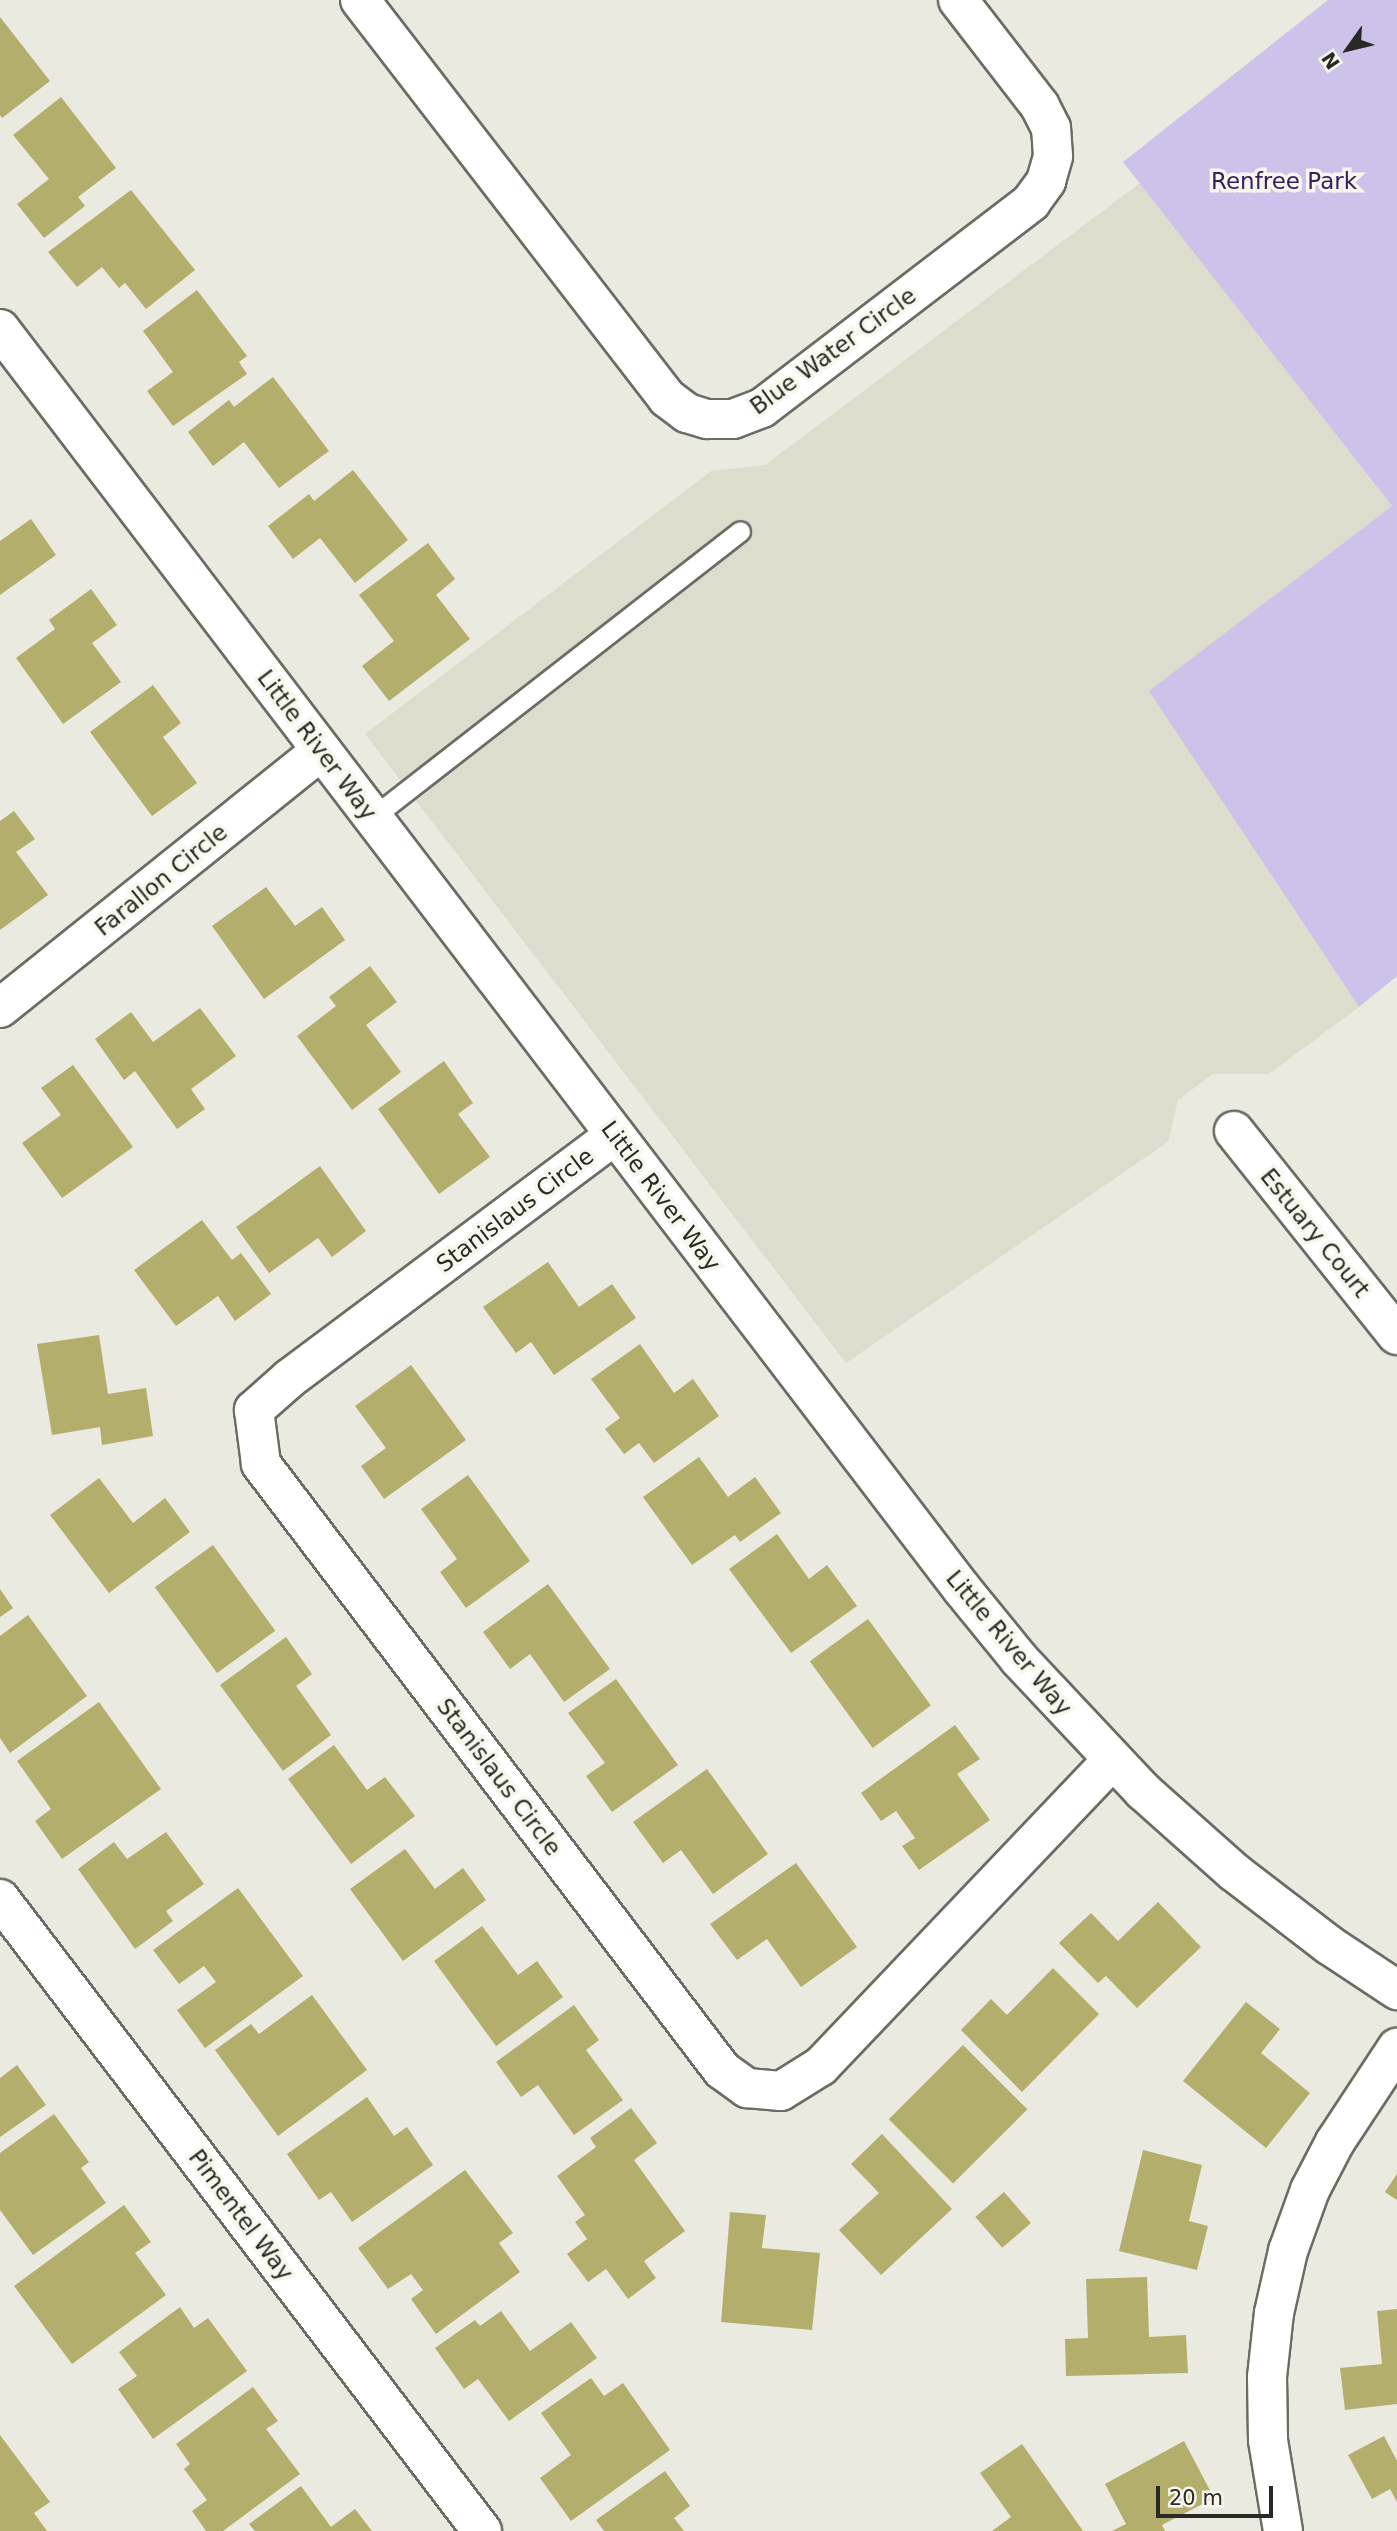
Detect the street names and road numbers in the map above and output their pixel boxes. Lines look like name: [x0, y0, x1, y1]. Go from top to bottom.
street label: Blue Water Circle: [745, 282, 921, 420]
street label: Little River Way: [252, 664, 382, 826]
street label: Farallon Circle: [89, 818, 233, 942]
street label: Little River Way: [596, 1115, 726, 1277]
street label: Stanislaus Circle: [431, 1142, 599, 1278]
street label: Estuary Court: [1255, 1163, 1375, 1303]
street label: Little River Way: [940, 1565, 1078, 1721]
street label: Stanislaus Circle: [431, 1693, 567, 1861]
street label: Pimentel Way: [183, 2144, 299, 2286]

